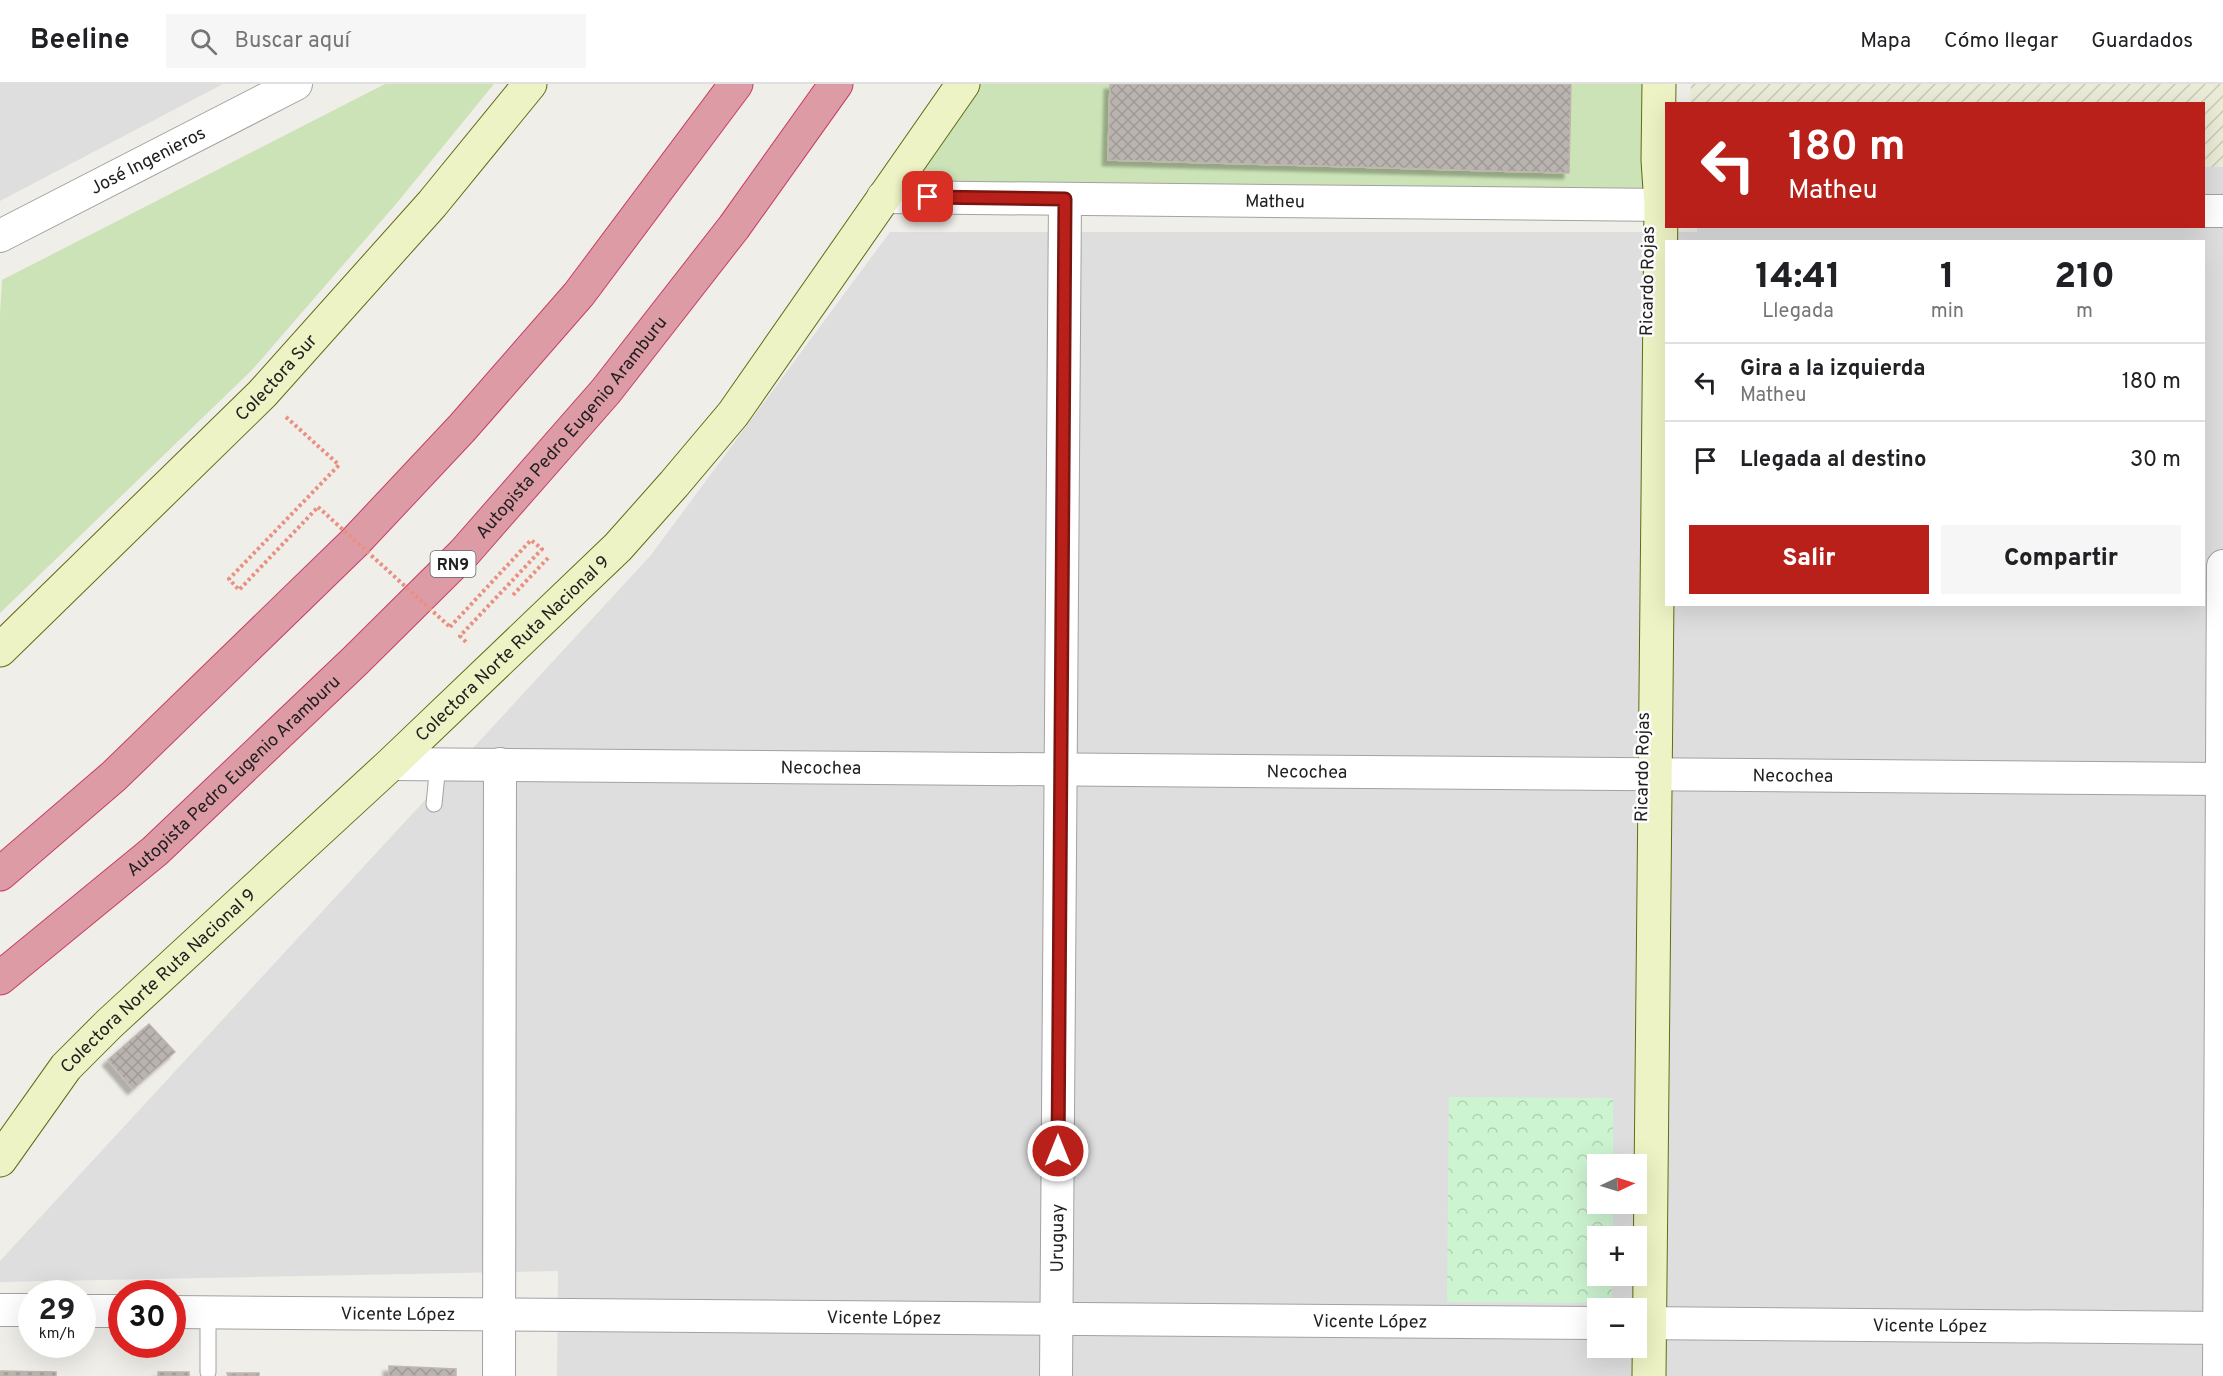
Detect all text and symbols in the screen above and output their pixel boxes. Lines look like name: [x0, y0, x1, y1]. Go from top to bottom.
search box: [166, 14, 586, 68]
text: Beeline: [30, 23, 130, 59]
icon: search: [187, 25, 220, 58]
text: Buscar aquí: [235, 28, 350, 55]
text: Mapa: [1860, 28, 1911, 55]
text: Cómo llegar: [1944, 28, 2058, 55]
text: Guardados: [2091, 28, 2193, 55]
street label: José Ingenieros: [87, 122, 210, 201]
text: 180 m: [1788, 122, 1905, 175]
icon: left: [1689, 126, 1767, 204]
pin: [902, 171, 953, 222]
text: Matheu: [1788, 174, 1878, 208]
icon: arrive: [911, 180, 944, 213]
street label: Matheu: [1245, 191, 1305, 214]
street label: Ricardo Rojas: [1636, 226, 1661, 336]
text: 14:41: [1755, 255, 1841, 301]
text: 1: [1940, 255, 1955, 301]
text: 210: [2054, 255, 2115, 301]
text: Llegada: [1762, 299, 1834, 325]
text: min: [1931, 299, 1964, 325]
text: m: [2076, 299, 2093, 325]
street label: Autopista Pedro Eugenio Aramburu: [472, 312, 673, 544]
street label: Colectora Sur: [231, 330, 323, 427]
text: Gira a la izquierda: [1740, 356, 1926, 383]
icon: left: [1689, 366, 1722, 399]
text: 180 m: [2122, 369, 2181, 396]
text: Matheu: [1740, 383, 1806, 409]
icon: arrive: [1689, 444, 1722, 477]
text: Llegada al destino: [1740, 447, 1926, 474]
text: 30 m: [2130, 447, 2181, 474]
button: Salir: [1689, 525, 1929, 594]
button: Compartir: [1941, 525, 2181, 594]
street label: Colectora Norte Ruta Nacional 9: [411, 551, 615, 747]
road number: RN9: [430, 551, 476, 577]
street label: Autopista Pedro Eugenio Aramburu: [123, 671, 346, 882]
street label: Ricardo Rojas: [1631, 712, 1656, 822]
street label: Necochea: [780, 757, 861, 781]
street label: Necochea: [1266, 761, 1347, 785]
street label: Necochea: [1752, 765, 1833, 789]
street label: Colectora Norte Ruta Nacional 9: [56, 884, 261, 1079]
position arrow: [1026, 1119, 1090, 1183]
north arrow: [1587, 1154, 1647, 1214]
map controls: [1587, 1154, 1647, 1358]
street label: Uruguay: [1047, 1204, 1070, 1272]
button: +: [1587, 1226, 1647, 1286]
speed limit sign: 30: [108, 1280, 186, 1358]
text: 29: [39, 1293, 75, 1330]
button: −: [1587, 1298, 1647, 1358]
street label: Vicente López: [340, 1303, 456, 1327]
street label: Vicente López: [826, 1307, 942, 1331]
street label: Vicente López: [1312, 1311, 1428, 1335]
street label: Vicente López: [1872, 1315, 1988, 1339]
text: km/h: [39, 1325, 75, 1344]

